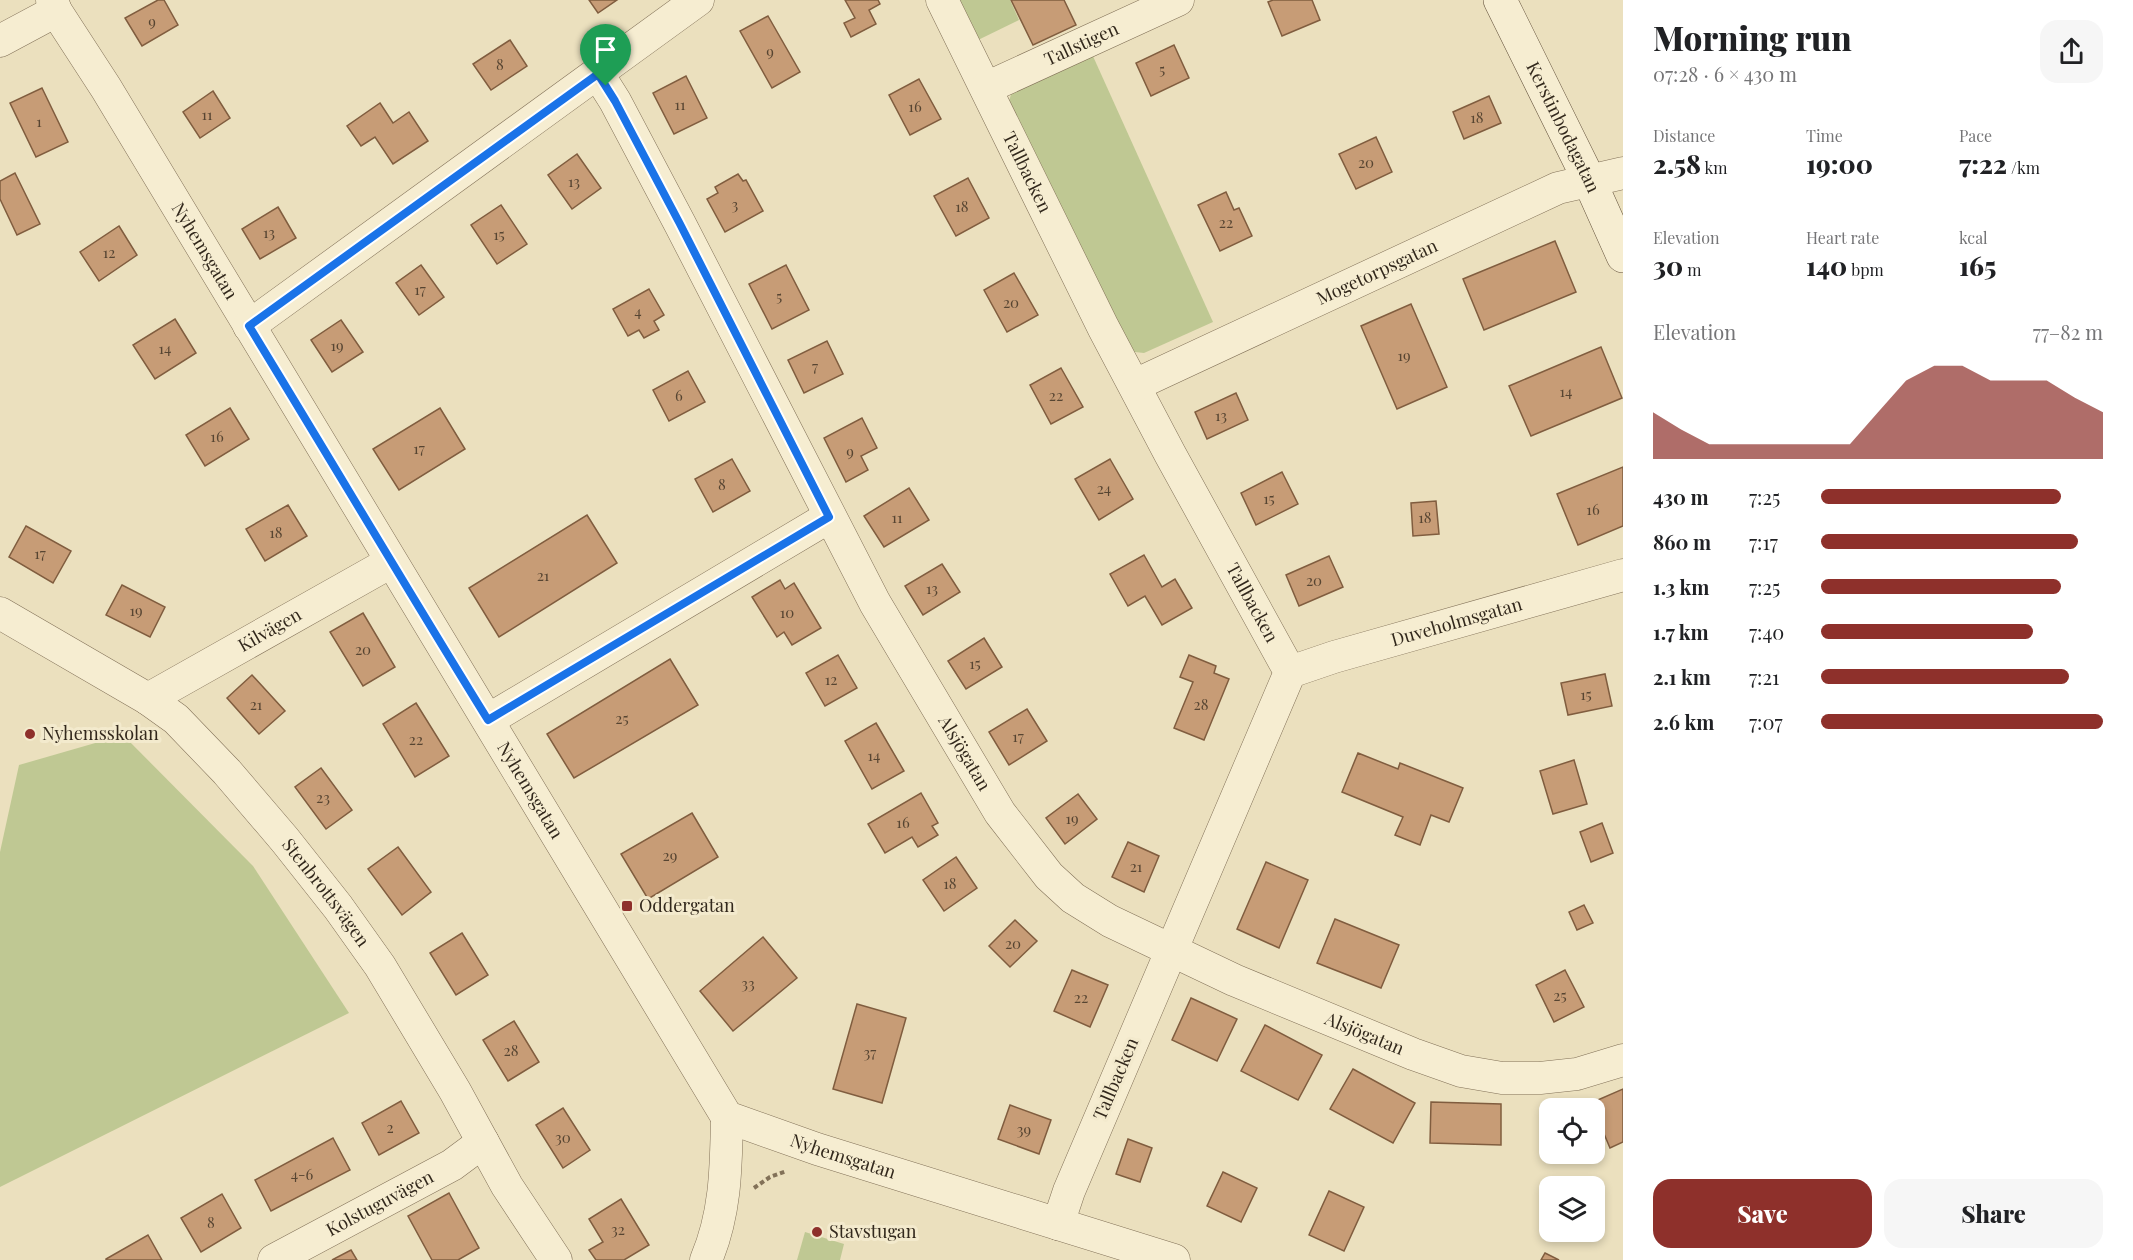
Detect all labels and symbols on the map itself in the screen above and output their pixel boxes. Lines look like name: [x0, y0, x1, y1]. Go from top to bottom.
house number: 9: [148, 11, 156, 31]
street label: Tallstigen: [1040, 16, 1122, 71]
pin: [580, 24, 631, 86]
house number: 9: [766, 41, 774, 61]
house number: 8: [496, 54, 504, 74]
street label: Kerstinbodagatan: [1521, 57, 1606, 196]
house number: 5: [1159, 59, 1165, 79]
house number: 11: [674, 94, 686, 114]
house number: 16: [908, 96, 922, 116]
house number: 11: [201, 104, 213, 124]
house number: 18: [1470, 107, 1484, 127]
house number: 1: [36, 111, 42, 131]
street label: Tallbacken: [998, 127, 1058, 217]
house number: 20: [1358, 152, 1374, 172]
house number: 13: [568, 171, 580, 191]
house number: 3: [732, 194, 739, 214]
house number: 18: [955, 196, 969, 216]
street label: Nyhemsgatan: [167, 198, 244, 304]
house number: 22: [1219, 212, 1233, 232]
house number: 13: [263, 222, 275, 242]
house number: 15: [493, 224, 505, 244]
street label: Mogetorpsgatan: [1312, 233, 1441, 310]
house number: 12: [103, 242, 115, 262]
house number: 17: [414, 279, 426, 299]
house number: 5: [776, 286, 782, 306]
house number: 20: [1003, 292, 1019, 312]
house number: 4: [634, 301, 642, 321]
house number: 19: [330, 335, 344, 355]
house number: 14: [159, 338, 171, 358]
house number: 19: [1397, 345, 1411, 365]
house number: 7: [812, 356, 818, 376]
house number: 14: [1560, 381, 1572, 401]
house number: 6: [675, 385, 683, 405]
house number: 22: [1049, 385, 1063, 405]
house number: 13: [1215, 405, 1227, 425]
house number: 16: [210, 426, 224, 446]
house number: 17: [413, 438, 425, 458]
house number: 9: [846, 441, 854, 461]
house number: 8: [718, 474, 726, 494]
house number: 24: [1097, 478, 1111, 498]
house number: 15: [1263, 488, 1275, 508]
house number: 16: [1586, 499, 1600, 519]
house number: 11: [891, 507, 903, 527]
house number: 18: [1418, 507, 1432, 527]
house number: 18: [269, 522, 283, 542]
house number: 17: [34, 543, 46, 563]
street label: Tallbacken: [1221, 558, 1285, 647]
house number: 21: [537, 565, 550, 585]
house number: 20: [1306, 570, 1322, 590]
house number: 13: [926, 578, 938, 598]
street label: Duveholmsgatan: [1388, 591, 1525, 651]
house number: 19: [129, 600, 143, 620]
street label: Kilvägen: [233, 602, 306, 657]
house number: 10: [780, 602, 794, 622]
house number: 20: [355, 639, 371, 659]
house number: 15: [969, 653, 981, 673]
house number: 12: [825, 669, 837, 689]
house number: 15: [1580, 684, 1592, 704]
house number: 21: [250, 694, 263, 714]
house number: 28: [1194, 694, 1209, 714]
house number: 25: [615, 708, 629, 728]
street label: Alsjögatan: [933, 710, 997, 795]
place label: Nyhemsskolan: [42, 721, 159, 745]
house number: 17: [1012, 726, 1024, 746]
marker: Nyhemsskolan: [23, 727, 37, 741]
house number: 22: [409, 729, 423, 749]
street label: Nyhemsgatan: [492, 737, 569, 843]
house number: 14: [868, 745, 880, 765]
house number: 23: [316, 787, 330, 807]
house number: 19: [1065, 808, 1079, 828]
house number: 16: [896, 812, 910, 832]
street label: Stenbrottsvägen: [277, 833, 376, 951]
house number: 29: [663, 845, 677, 865]
house number: 21: [1130, 856, 1143, 876]
house number: 18: [943, 873, 957, 893]
place label: Oddergatan: [639, 893, 735, 917]
marker: Oddergatan: [620, 899, 634, 913]
house number: 20: [1005, 933, 1021, 953]
house number: 33: [741, 973, 755, 993]
house number: 25: [1553, 985, 1567, 1005]
house number: 22: [1074, 987, 1088, 1007]
street label: Alsjögatan: [1321, 1006, 1408, 1060]
street label: Tallbacken: [1087, 1034, 1143, 1123]
house number: 28: [504, 1040, 519, 1060]
house number: 37: [864, 1042, 876, 1062]
house number: 2: [386, 1117, 394, 1137]
house number: 39: [1017, 1119, 1031, 1139]
house number: 30: [555, 1127, 571, 1147]
street label: Nyhemsgatan: [787, 1128, 899, 1184]
house number: 4-6: [291, 1164, 314, 1184]
street label: Kolstuguvägen: [322, 1164, 437, 1241]
house number: 8: [207, 1212, 215, 1232]
house number: 32: [611, 1219, 625, 1239]
place label: Stavstugan: [829, 1219, 917, 1243]
marker: Stavstugan: [810, 1225, 824, 1239]

